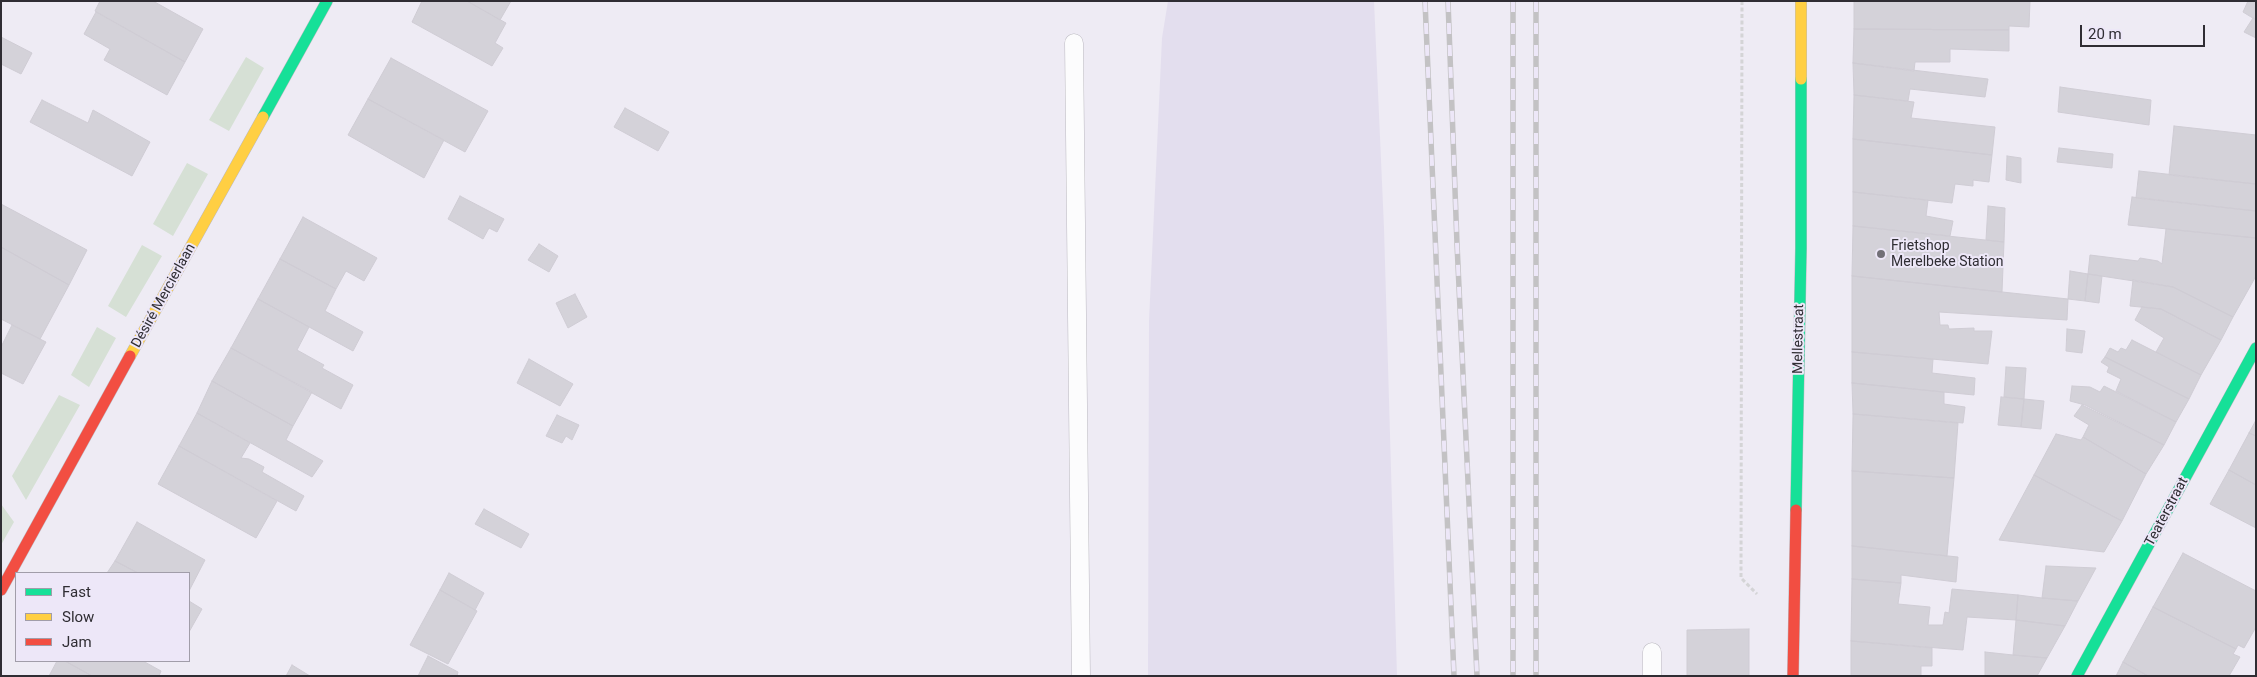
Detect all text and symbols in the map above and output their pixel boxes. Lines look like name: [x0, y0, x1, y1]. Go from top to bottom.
scale bar: [2082, 15, 2207, 47]
text: 20 m: [2088, 25, 2122, 43]
place label: Frietshop Merelbeke Station: [1891, 238, 2003, 270]
street label: Désiré Mercierlaan: [128, 241, 200, 351]
marker: Frietshop Merelbeke Station: [1875, 248, 1887, 260]
street label: Mellestraat: [1790, 304, 1808, 374]
street label: Teaterstraat: [2142, 475, 2192, 549]
legend: [15, 572, 190, 662]
text: Fast: [62, 583, 91, 601]
text: Slow: [62, 608, 94, 626]
text: Jam: [62, 633, 92, 651]

